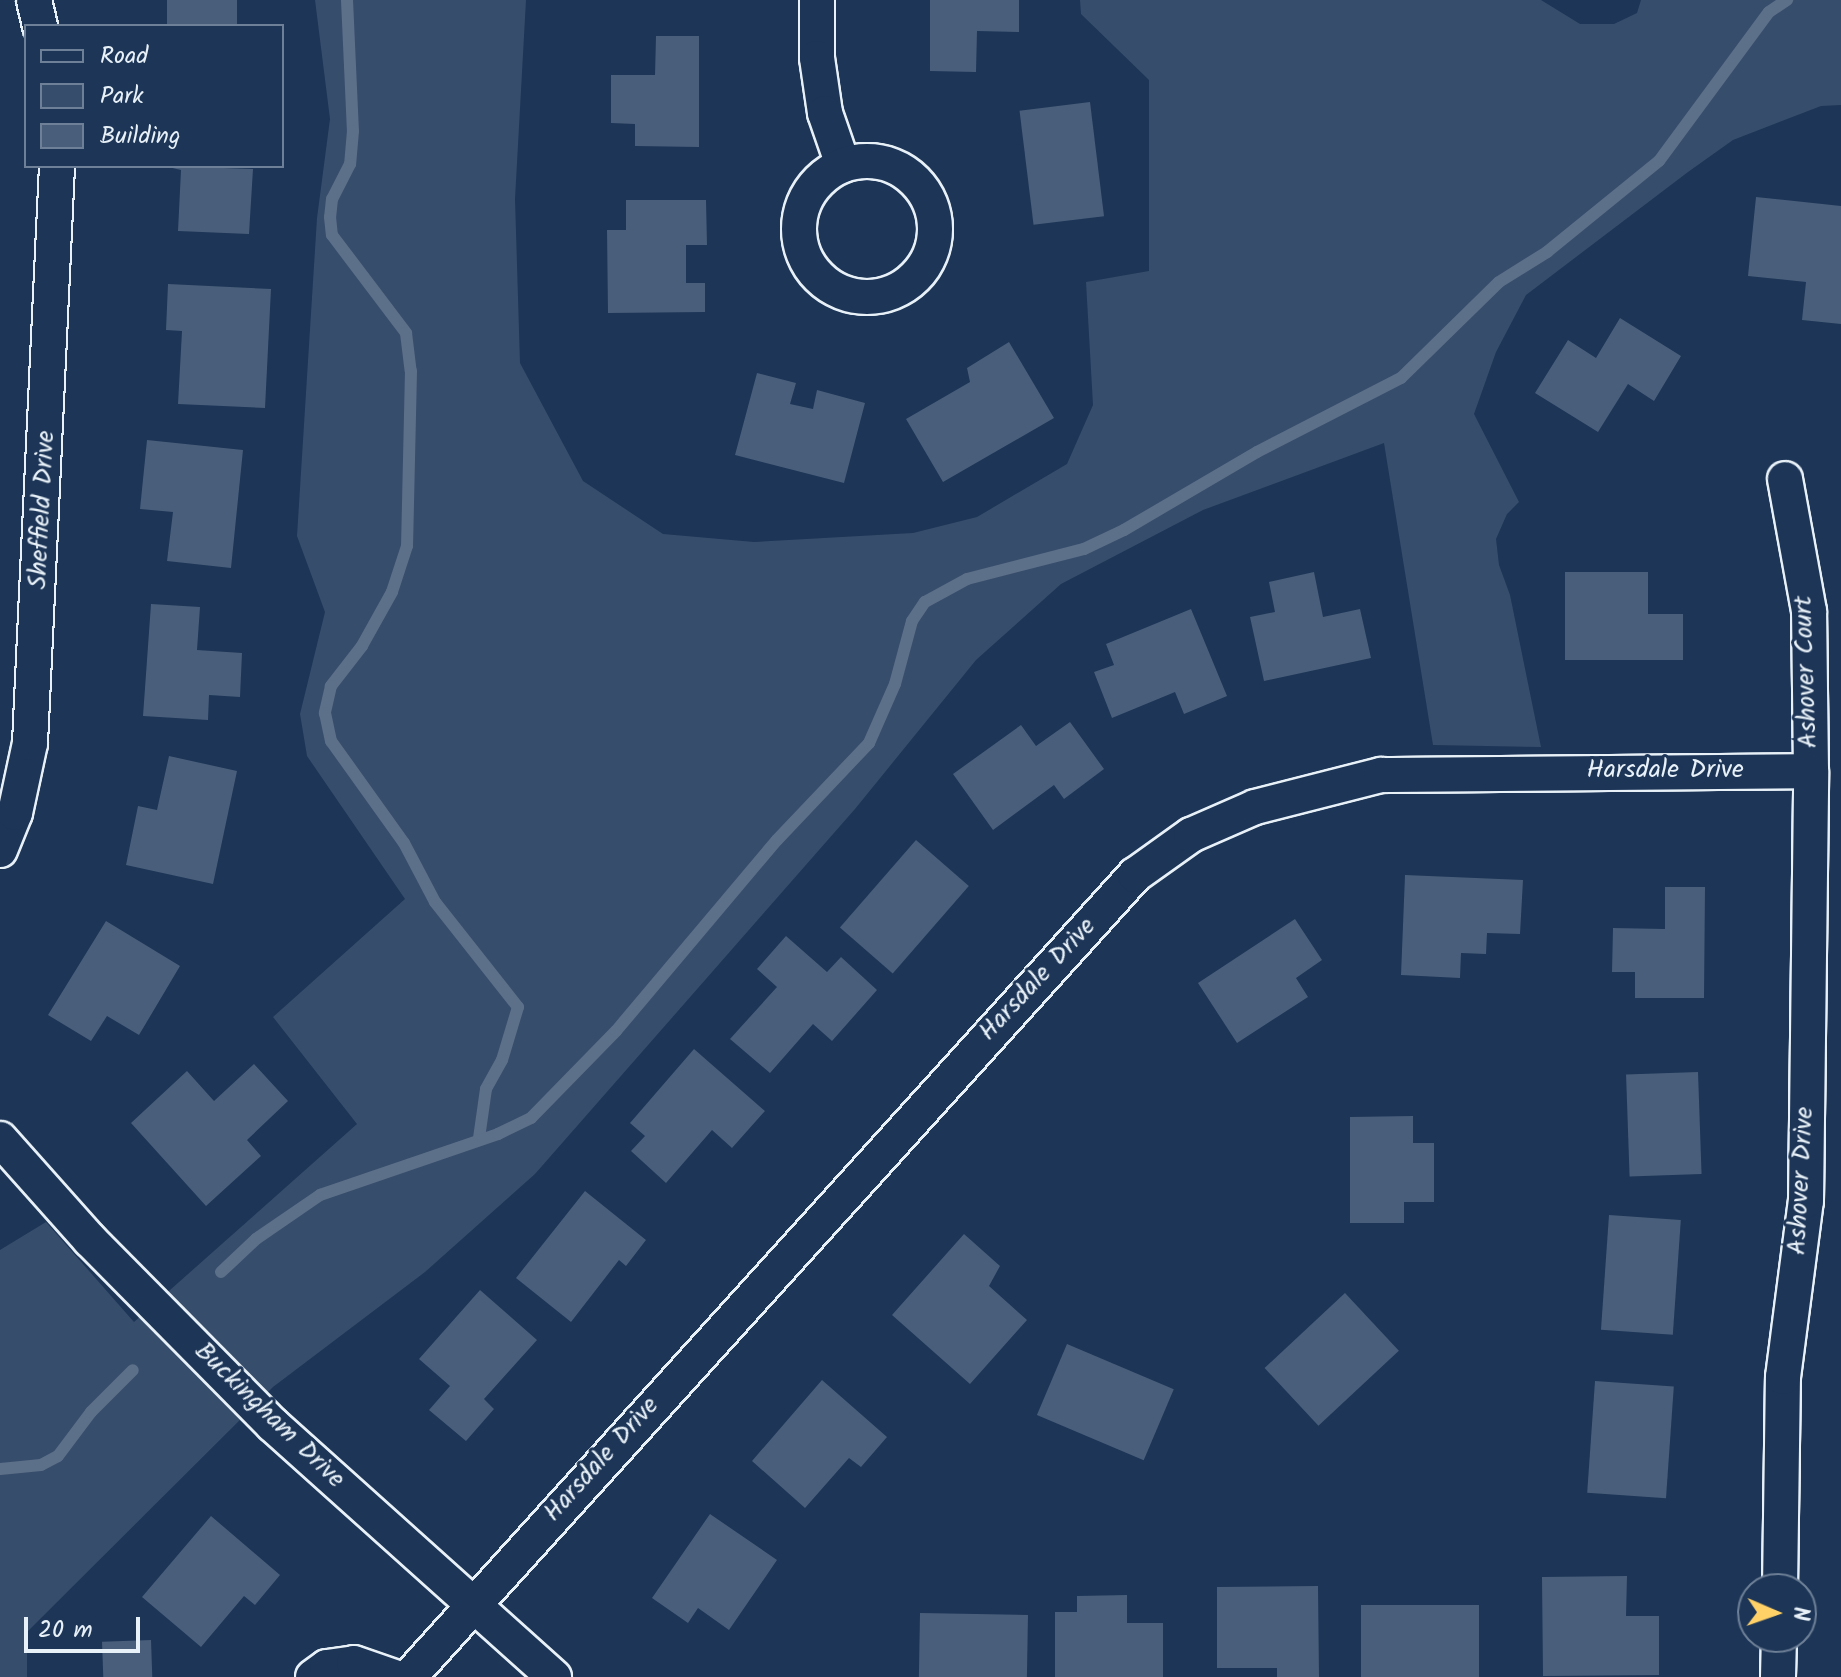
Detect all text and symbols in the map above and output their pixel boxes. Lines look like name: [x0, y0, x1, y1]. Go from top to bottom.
legend: [24, 24, 284, 168]
text: Road: [100, 37, 148, 76]
text: Park: [100, 77, 144, 116]
text: Building: [100, 117, 180, 156]
street label: Sheffield Drive: [23, 430, 63, 590]
street label: Ashover Court: [1789, 595, 1825, 749]
street label: Harsdale Drive: [1586, 755, 1744, 787]
street label: Harsdale Drive: [973, 912, 1103, 1048]
street label: Ashover Drive: [1783, 1106, 1821, 1256]
street label: Buckingham Drive: [187, 1336, 351, 1496]
street label: Harsdale Drive: [538, 1391, 666, 1529]
north arrow: [1737, 1573, 1817, 1653]
scale bar: [28, 1601, 144, 1651]
text: N: [1782, 1606, 1817, 1621]
text: 20 m: [38, 1611, 93, 1650]

